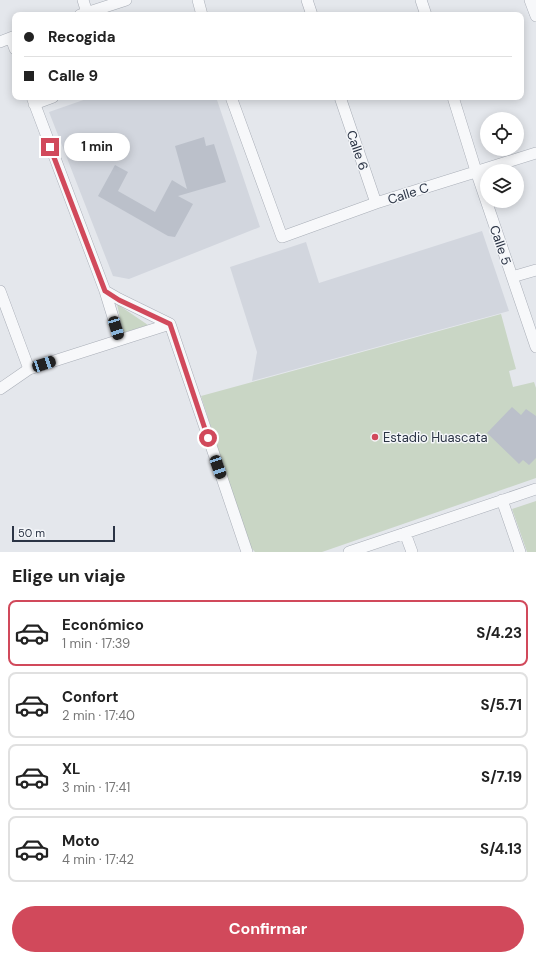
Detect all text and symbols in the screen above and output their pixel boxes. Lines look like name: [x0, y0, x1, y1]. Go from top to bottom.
text: Recogida: [48, 27, 115, 47]
text: Calle 9: [48, 66, 98, 86]
map controls: [480, 112, 524, 208]
button: locate: [480, 112, 524, 156]
street label: Calle 6: [343, 128, 372, 172]
callout: 1 min: [64, 133, 130, 161]
route end: [41, 138, 59, 156]
text: 1 min: [81, 138, 113, 155]
button: layers: [480, 164, 524, 208]
street label: Calle C: [385, 179, 431, 208]
street label: Calle 5: [486, 223, 515, 267]
car: [107, 315, 125, 341]
car: [31, 355, 57, 373]
route start: [199, 429, 217, 447]
place label: Estadio Huascata: [383, 429, 488, 446]
marker: Estadio Huascata: [370, 432, 380, 442]
car: [208, 454, 228, 480]
scale bar: [12, 524, 115, 543]
text: 50 m: [18, 526, 45, 540]
text: Elige un viaje: [12, 564, 126, 588]
icon: car: [14, 615, 50, 651]
text: Económico: [62, 615, 144, 635]
text: S/4.23: [476, 623, 522, 643]
text: 1 min · 17:39: [62, 635, 130, 652]
icon: car: [14, 687, 50, 723]
text: Confort: [62, 687, 119, 707]
text: S/5.71: [481, 695, 522, 715]
text: 2 min · 17:40: [62, 707, 135, 724]
icon: car: [14, 759, 50, 795]
text: XL: [62, 759, 80, 779]
text: S/7.19: [481, 767, 522, 787]
text: 3 min · 17:41: [62, 779, 130, 796]
icon: car: [14, 831, 50, 867]
text: Moto: [62, 831, 100, 851]
text: S/4.13: [480, 839, 522, 859]
text: 4 min · 17:42: [62, 851, 134, 868]
button: Confirmar: [12, 906, 524, 952]

